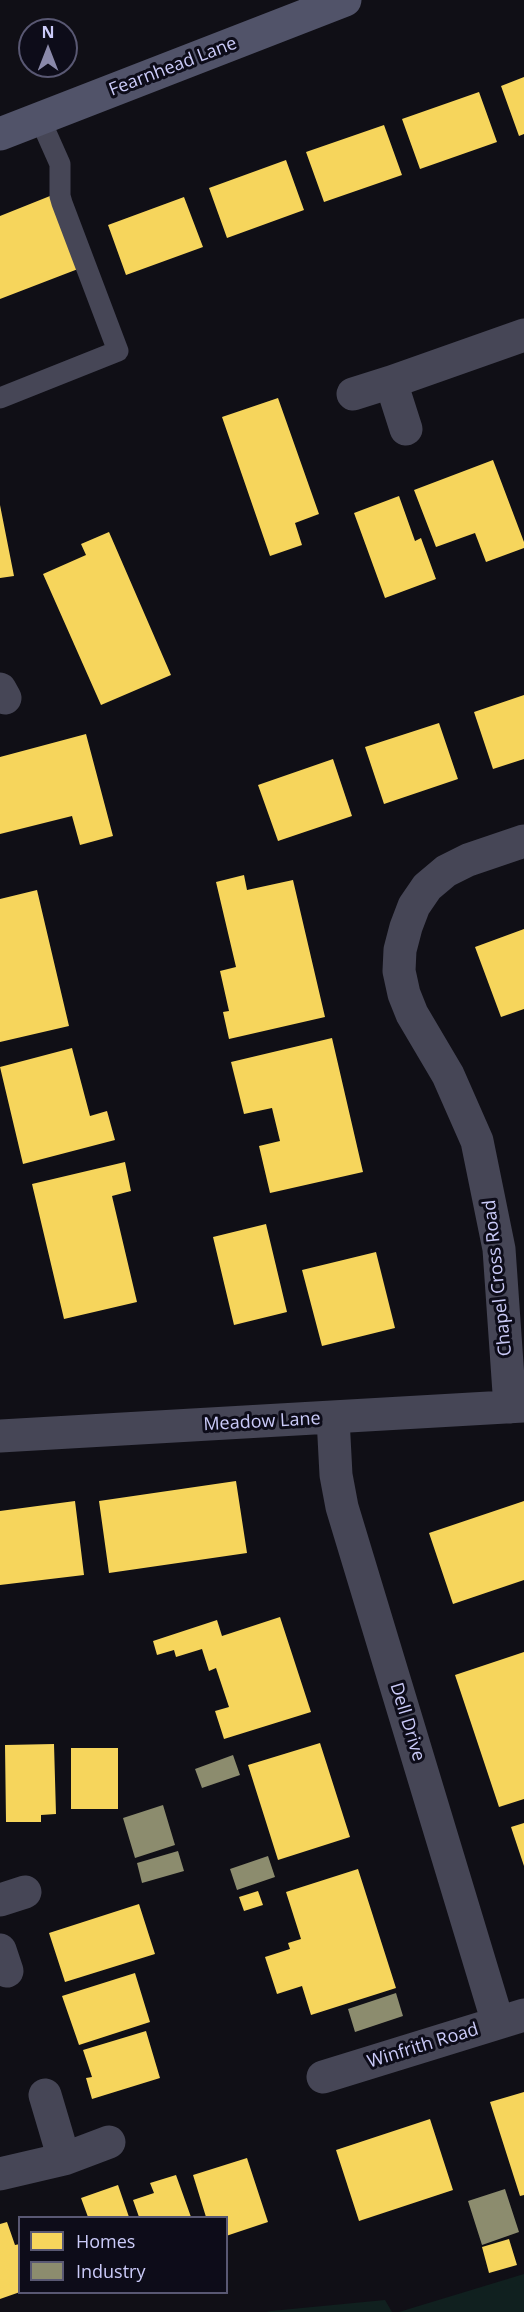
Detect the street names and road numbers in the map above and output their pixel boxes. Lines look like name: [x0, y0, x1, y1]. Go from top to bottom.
street label: Fearnhead Lane: [106, 33, 240, 101]
street label: Chapel Cross Road: [479, 1199, 517, 1357]
street label: Meadow Lane: [203, 1408, 321, 1436]
street label: Dell Drive: [385, 1680, 429, 1764]
street label: Winfrith Road: [365, 2019, 481, 2073]

